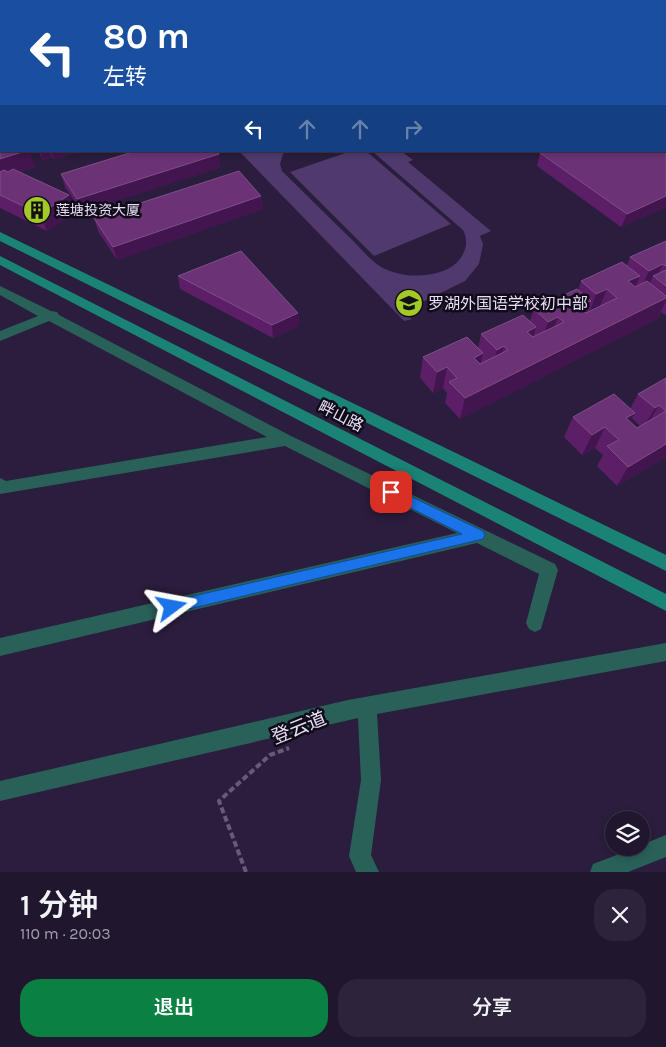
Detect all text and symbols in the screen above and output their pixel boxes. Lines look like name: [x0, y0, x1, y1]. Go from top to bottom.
text: 80 m: [103, 16, 190, 57]
icon: left: [20, 20, 85, 85]
text: 左转: [103, 64, 147, 90]
icon: left: [240, 115, 268, 143]
icon: ahead: [293, 115, 321, 143]
icon: ahead: [346, 115, 374, 143]
icon: right: [399, 115, 427, 143]
building icon: 莲塘投资大厦: [22, 195, 52, 225]
place label: 莲塘投资大厦: [56, 202, 140, 219]
school or university icon: 罗湖外国语学校初中部: [394, 288, 424, 318]
place label: 罗湖外国语学校初中部: [428, 294, 588, 313]
street label: 畔山路: [315, 397, 367, 435]
pin: [370, 471, 412, 513]
icon: arrive: [377, 478, 405, 506]
position arrow: [145, 580, 197, 632]
street label: 登云道: [268, 707, 330, 749]
map controls: [605, 811, 650, 856]
button: layers: [605, 811, 650, 856]
text: 1 分钟: [20, 887, 98, 923]
button: close: [594, 889, 646, 941]
text: 110 m · 20:03: [20, 924, 111, 943]
button: 退出: [20, 979, 328, 1037]
button: 分享: [338, 979, 646, 1037]

